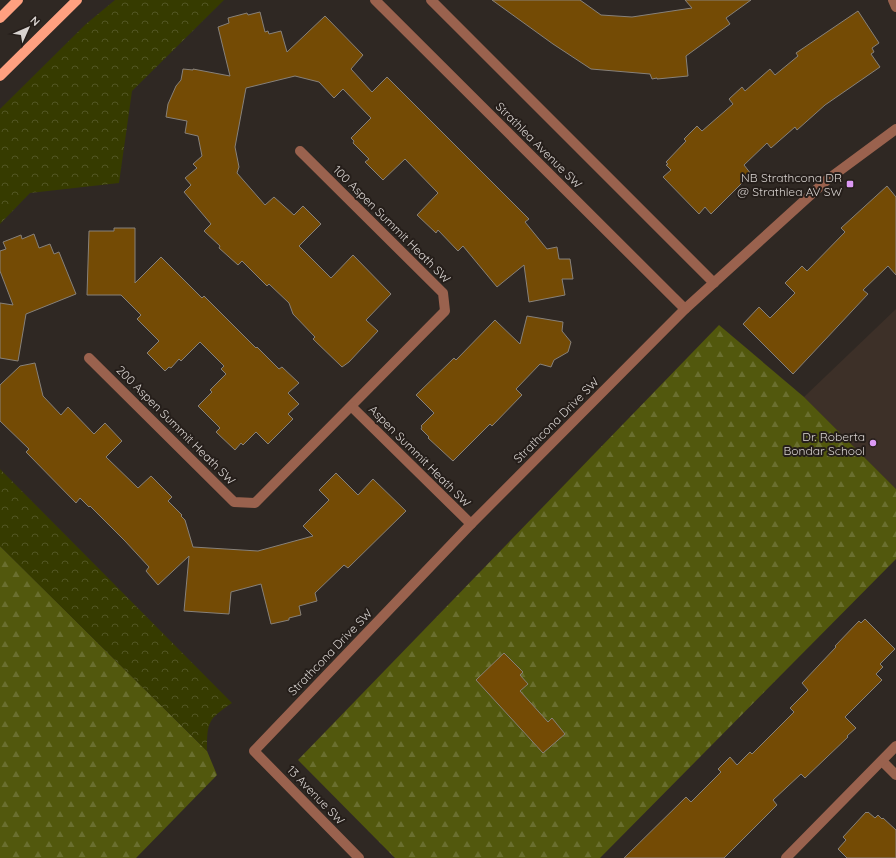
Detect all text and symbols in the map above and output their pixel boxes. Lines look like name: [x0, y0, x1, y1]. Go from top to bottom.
north arrow: [8, 8, 48, 48]
text: N: [27, 13, 43, 29]
street label: Strathlea Avenue SW: [493, 99, 586, 192]
street label: 100 Aspen Summit Heath SW: [330, 162, 454, 286]
place label: NB Strathcona DR @ Strathlea AV SW: [737, 170, 842, 199]
marker: NB Strathcona DR @ Strathlea AV SW: [845, 179, 855, 189]
street label: 200 Aspen Summit Heath SW: [113, 362, 239, 488]
street label: Strathcona Drive SW: [510, 374, 602, 466]
street label: Aspen Summit Heath SW: [366, 402, 474, 510]
place label: Dr. Roberta Bondar School: [784, 429, 865, 458]
marker: Dr. Roberta Bondar School: [868, 438, 878, 448]
street label: Strathcona Drive SW: [285, 605, 376, 699]
street label: 13 Avenue SW: [284, 762, 348, 828]

